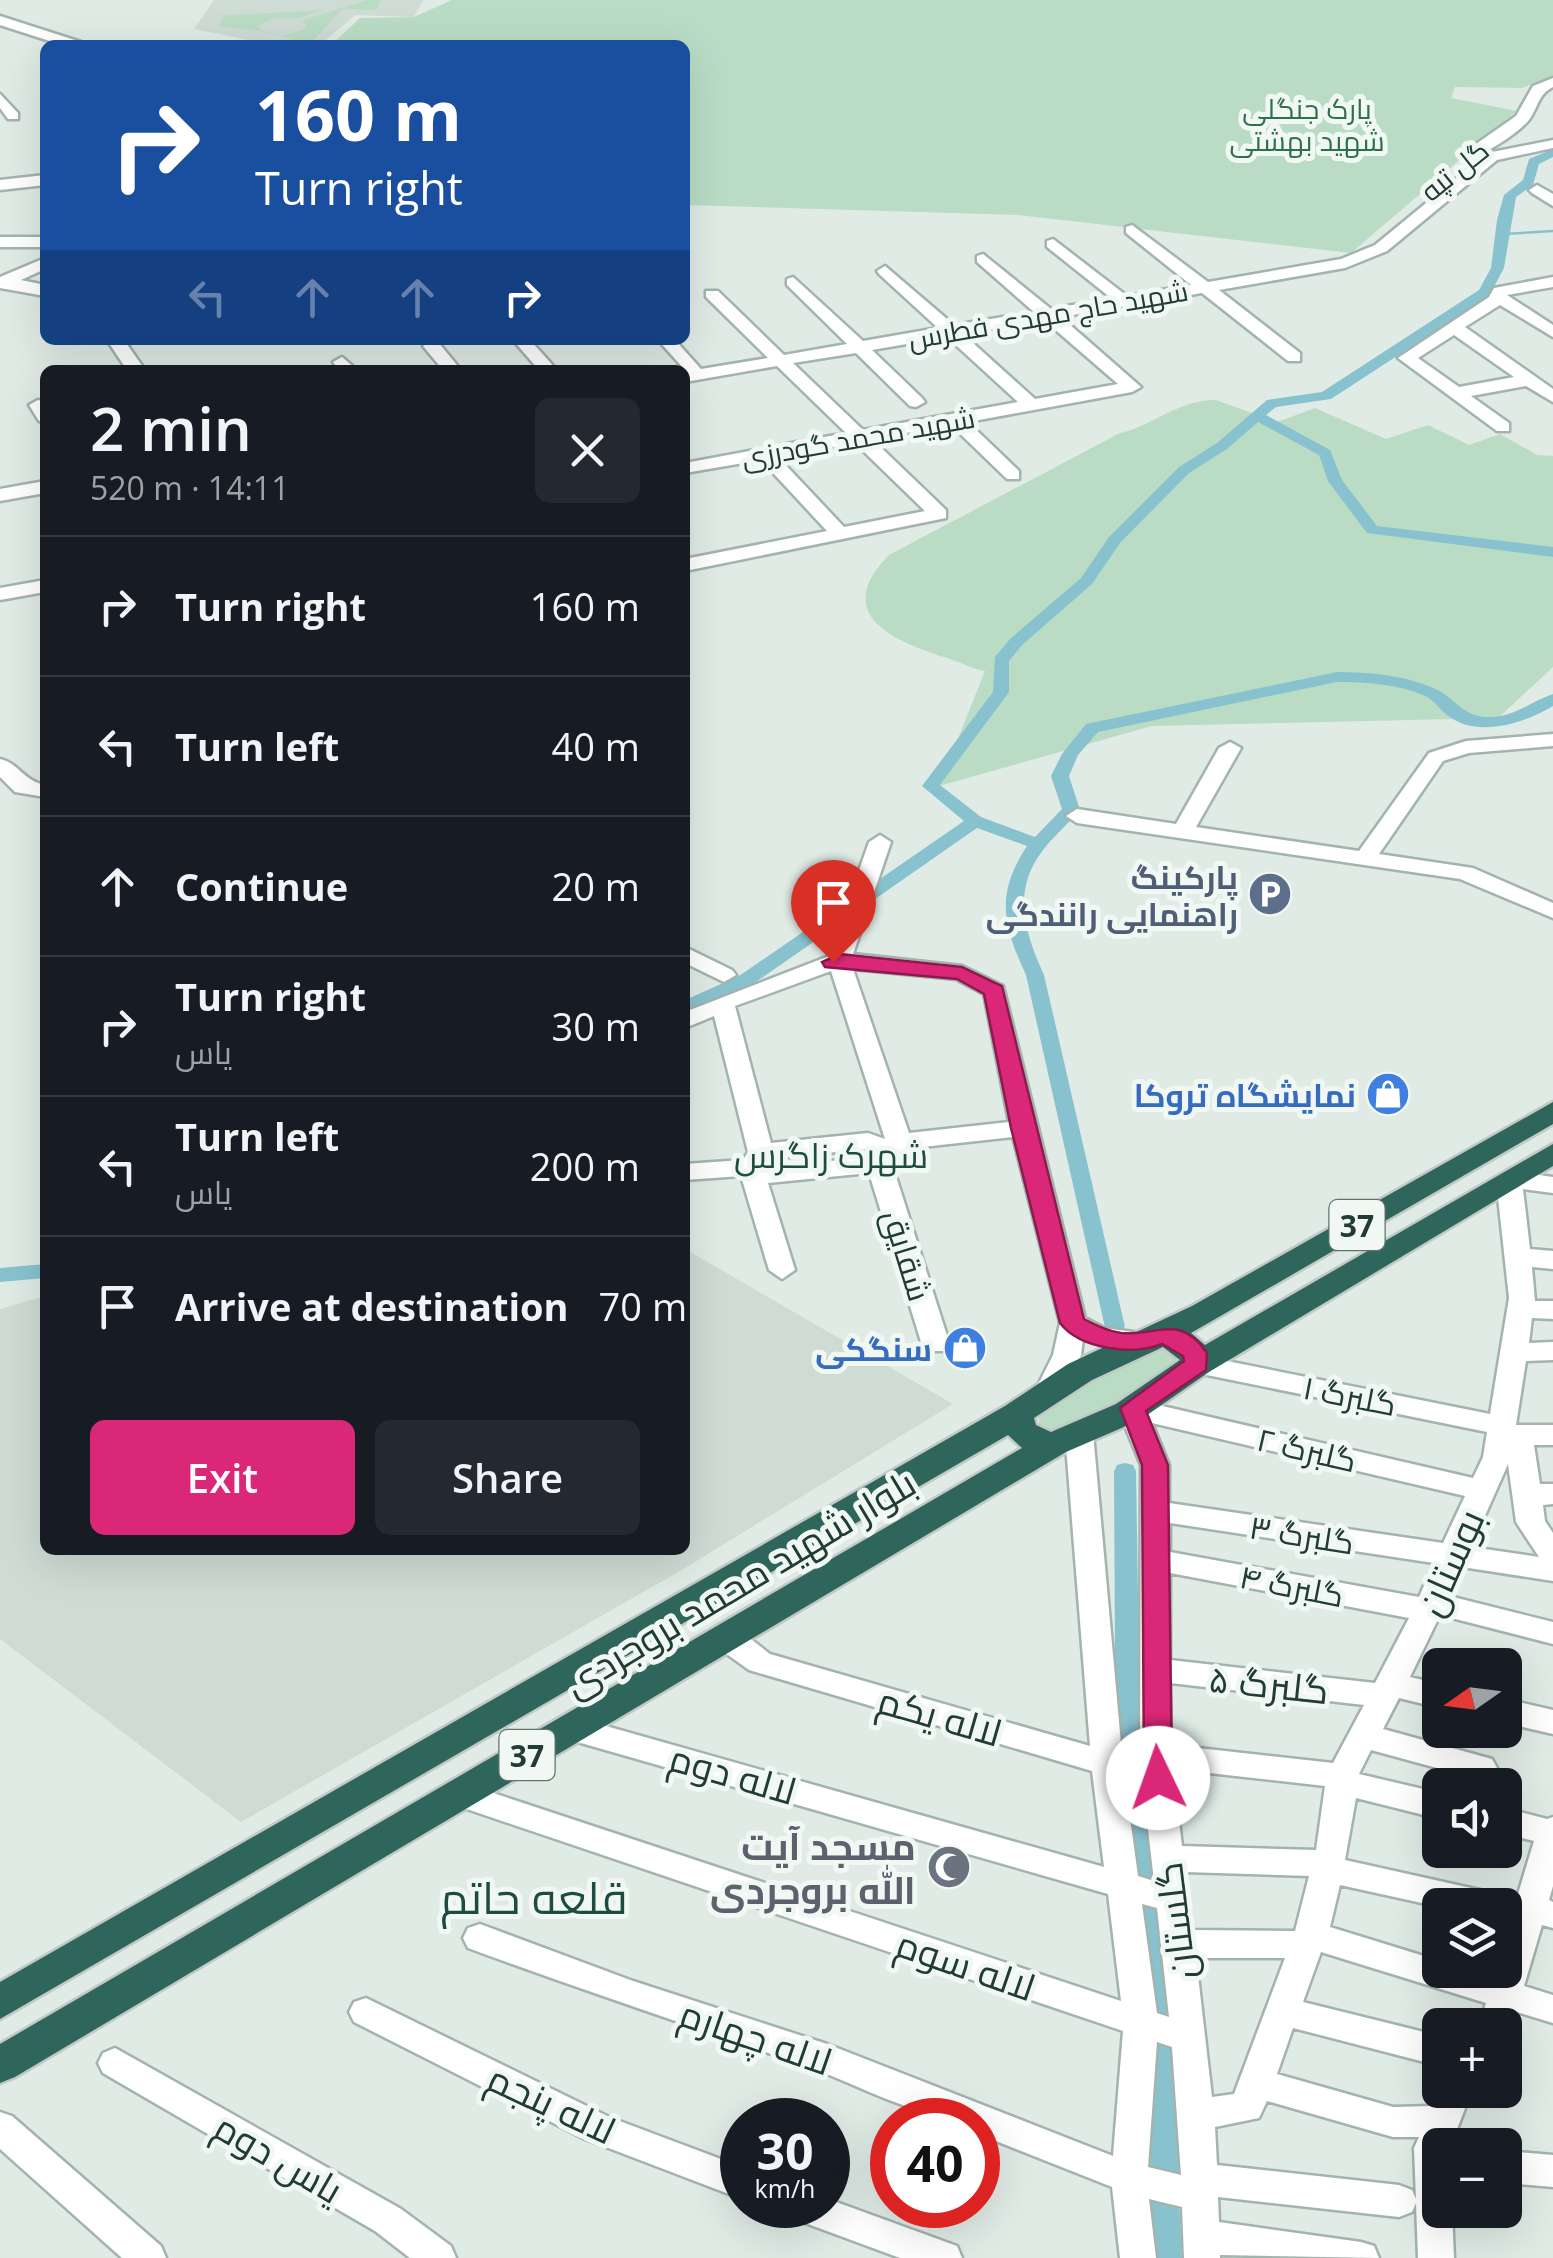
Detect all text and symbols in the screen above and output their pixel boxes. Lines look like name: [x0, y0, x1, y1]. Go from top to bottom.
text: 160 m: [255, 66, 462, 162]
icon: right: [90, 80, 220, 210]
park label: پارک جنگلی شهید بهشتی: [1229, 89, 1385, 159]
street label: گل تپه: [1412, 131, 1496, 209]
text: Turn right: [255, 157, 463, 218]
icon: left: [180, 270, 235, 325]
icon: ahead: [285, 270, 340, 325]
icon: ahead: [390, 270, 445, 325]
icon: right: [495, 270, 550, 325]
street label: شهید حاج مهدی فطرس: [905, 271, 1191, 358]
text: 2 min: [90, 387, 252, 469]
button: close: [535, 398, 640, 503]
street label: شهید محمد گودرزی: [738, 398, 978, 476]
text: 520 m · 14:11: [90, 466, 289, 509]
icon: right: [90, 579, 145, 634]
text: Turn right: [175, 580, 366, 632]
text: 160 m: [530, 580, 640, 632]
icon: left: [90, 719, 145, 774]
text: Turn left: [175, 720, 339, 772]
text: 40 m: [551, 720, 640, 772]
place label: پارکینگ راهنمایی رانندگی: [986, 855, 1238, 935]
icon: ahead: [90, 859, 145, 914]
text: Continue: [175, 860, 348, 912]
text: 20 m: [551, 860, 640, 912]
pin: [791, 860, 876, 963]
parking icon: پارکینگ راهنمایی رانندگی: [1247, 871, 1293, 917]
icon: arrive: [806, 875, 861, 930]
text: Turn right: [175, 970, 366, 1022]
icon: right: [90, 999, 145, 1054]
text: 30 m: [551, 1000, 640, 1052]
text: یاس: [175, 1030, 232, 1073]
shop icon: نمایشگاه تروکا: [1365, 1071, 1411, 1117]
place label: نمایشگاه تروکا: [1134, 1073, 1356, 1116]
text: Turn left: [175, 1110, 339, 1162]
district label: شهرک زاگرس: [734, 1131, 928, 1178]
icon: left: [90, 1139, 145, 1194]
text: 200 m: [530, 1140, 640, 1192]
text: یاس: [175, 1170, 232, 1213]
road number: 37: [1330, 1200, 1384, 1250]
street label: شقایق: [874, 1204, 942, 1306]
icon: arrive: [90, 1279, 145, 1334]
text: Arrive at destination: [175, 1280, 569, 1332]
text: 70 m: [599, 1280, 687, 1332]
shop icon: سنگکی: [942, 1325, 988, 1371]
place label: سنگکی: [815, 1327, 932, 1370]
street label: گلبرگ ۱: [1300, 1365, 1400, 1425]
street label: گلبرگ ۲: [1253, 1417, 1361, 1481]
button: Exit: [90, 1420, 355, 1535]
button: Share: [375, 1420, 640, 1535]
street label: بلوار شهید محمد بروجردی: [553, 1456, 925, 1708]
street label: بوستان: [1403, 1501, 1495, 1623]
street label: گلبرگ ۳: [1247, 1505, 1357, 1563]
street label: گلبرگ ۴: [1236, 1554, 1348, 1616]
north arrow: [1422, 1648, 1522, 1748]
map controls: [1422, 1648, 1522, 2228]
street label: گلبرگ ۵: [1206, 1651, 1332, 1715]
street label: لاله یکم: [871, 1673, 1008, 1759]
position arrow: [1106, 1726, 1210, 1830]
road number: 37: [500, 1730, 554, 1780]
street label: لاله دوم: [663, 1730, 802, 1818]
button: sound: [1422, 1768, 1522, 1868]
place label: مسجد آیت الله بروجردی: [710, 1819, 916, 1915]
mosque icon: مسجد آیت الله بروجردی: [926, 1844, 972, 1890]
street label: گلستان: [1141, 1859, 1207, 1983]
district label: قلعه حاتم: [440, 1866, 628, 1929]
button: layers: [1422, 1888, 1522, 1988]
street label: لاله سوم: [889, 1916, 1043, 2014]
street label: لاله چهارم: [672, 1986, 839, 2088]
button: +: [1422, 2008, 1522, 2108]
street label: لاله پنجم: [479, 2051, 625, 2157]
speed limit sign: 40: [870, 2098, 1000, 2228]
street label: یاس دوم: [204, 2099, 353, 2216]
text: 30: [756, 2117, 814, 2185]
button: −: [1422, 2128, 1522, 2228]
text: km/h: [755, 2171, 815, 2205]

